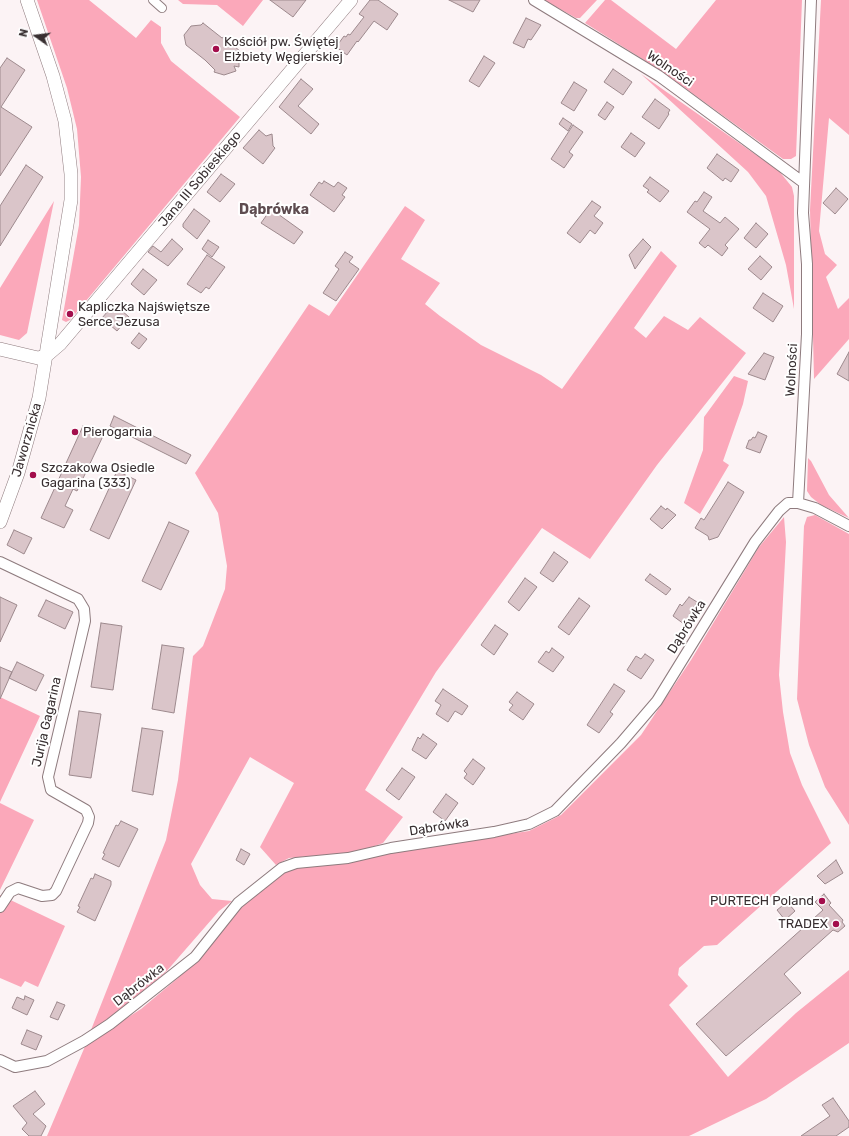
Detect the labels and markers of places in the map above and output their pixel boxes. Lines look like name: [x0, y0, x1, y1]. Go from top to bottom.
place label: Kościół pw. Świętej Elżbiety Węgierskiej: [224, 34, 343, 65]
marker: Kościół pw. Świętej Elżbiety Węgierskiej: [211, 44, 221, 54]
place label: Kapliczka Najświętsze Serce Jezusa: [78, 299, 210, 330]
marker: Kapliczka Najświętsze Serce Jezusa: [65, 309, 75, 319]
place label: Pierogarnia: [83, 424, 152, 440]
marker: Pierogarnia: [70, 427, 80, 437]
place label: Szczakowa Osiedle Gagarina (333): [41, 460, 155, 491]
marker: Szczakowa Osiedle Gagarina (333): [28, 470, 38, 480]
place label: PURTECH Poland: [710, 893, 814, 909]
marker: PURTECH Poland: [817, 896, 827, 906]
place label: TRADEX: [778, 916, 828, 932]
marker: TRADEX: [831, 919, 841, 929]

